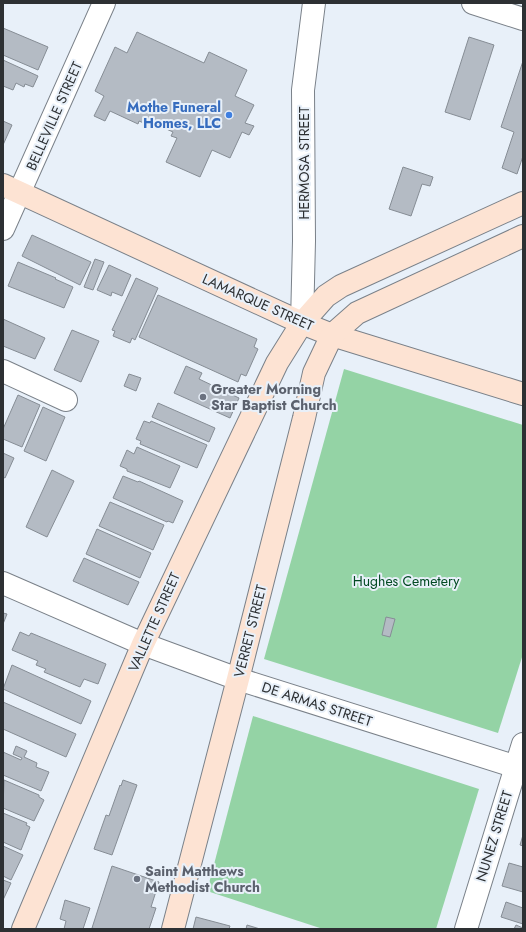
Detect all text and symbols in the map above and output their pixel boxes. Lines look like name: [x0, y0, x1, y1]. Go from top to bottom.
street label: BELLEVILLE STREET: [21, 58, 87, 173]
place label: Mothe Funeral Homes, LLC: [127, 97, 221, 133]
street label: HERMOSA STREET: [294, 106, 314, 220]
marker: Mothe Funeral Homes, LLC: [224, 110, 234, 120]
street label: LAMARQUE STREET: [199, 268, 317, 336]
place label: Greater Morning Star Baptist Church: [211, 379, 337, 415]
marker: Greater Morning Star Baptist Church: [198, 392, 208, 402]
street label: VALLETTE STREET: [123, 569, 185, 675]
park label: Hughes Cemetery: [353, 571, 460, 591]
street label: VERRET STREET: [229, 582, 271, 679]
street label: DE ARMAS STREET: [259, 677, 375, 731]
street label: NUNEZ STREET: [471, 788, 517, 884]
place label: Saint Matthews Methodist Church: [145, 861, 260, 897]
marker: Saint Matthews Methodist Church: [132, 874, 142, 884]

